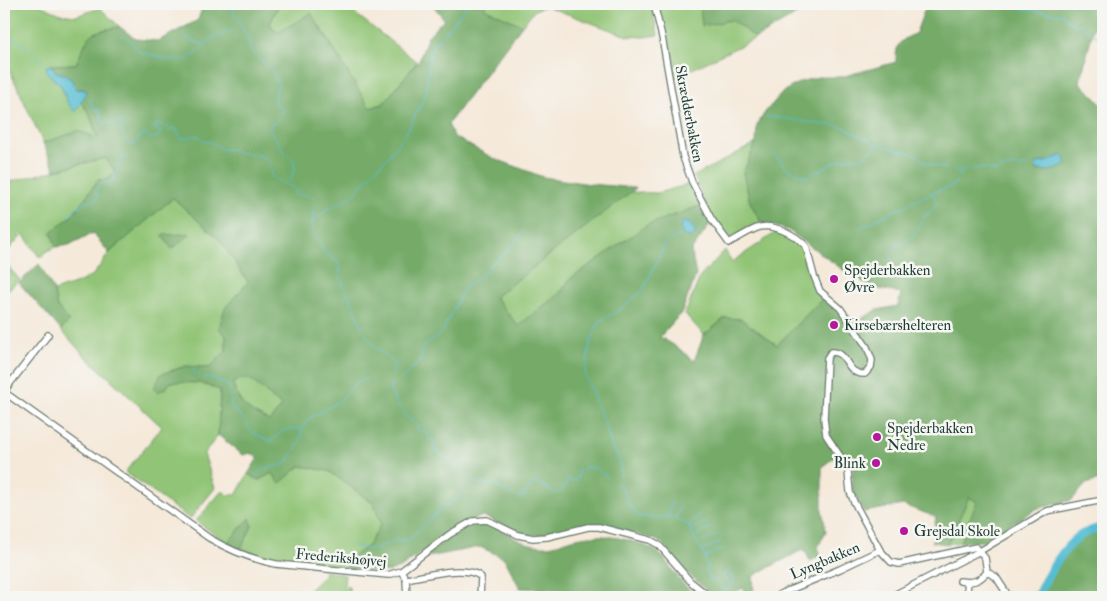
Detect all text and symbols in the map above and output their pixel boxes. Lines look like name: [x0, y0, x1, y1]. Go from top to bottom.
street label: Skrædderbakken: [670, 64, 708, 164]
place label: Spejderbakken Øvre: [844, 261, 931, 297]
marker: Spejderbakken Øvre: [828, 273, 840, 285]
place label: Kirsebærshelteren: [844, 316, 951, 335]
marker: Kirsebærshelteren: [828, 319, 840, 331]
place label: Spejderbakken Nedre: [887, 419, 974, 455]
marker: Spejderbakken Nedre: [871, 431, 883, 443]
place label: Blink: [833, 454, 866, 473]
marker: Blink: [870, 457, 882, 469]
place label: Grejsdal Skole: [914, 522, 1000, 541]
marker: Grejsdal Skole: [898, 525, 910, 537]
street label: Lyngbakken: [787, 538, 863, 584]
street label: Frederikshøjvej: [295, 545, 387, 571]

